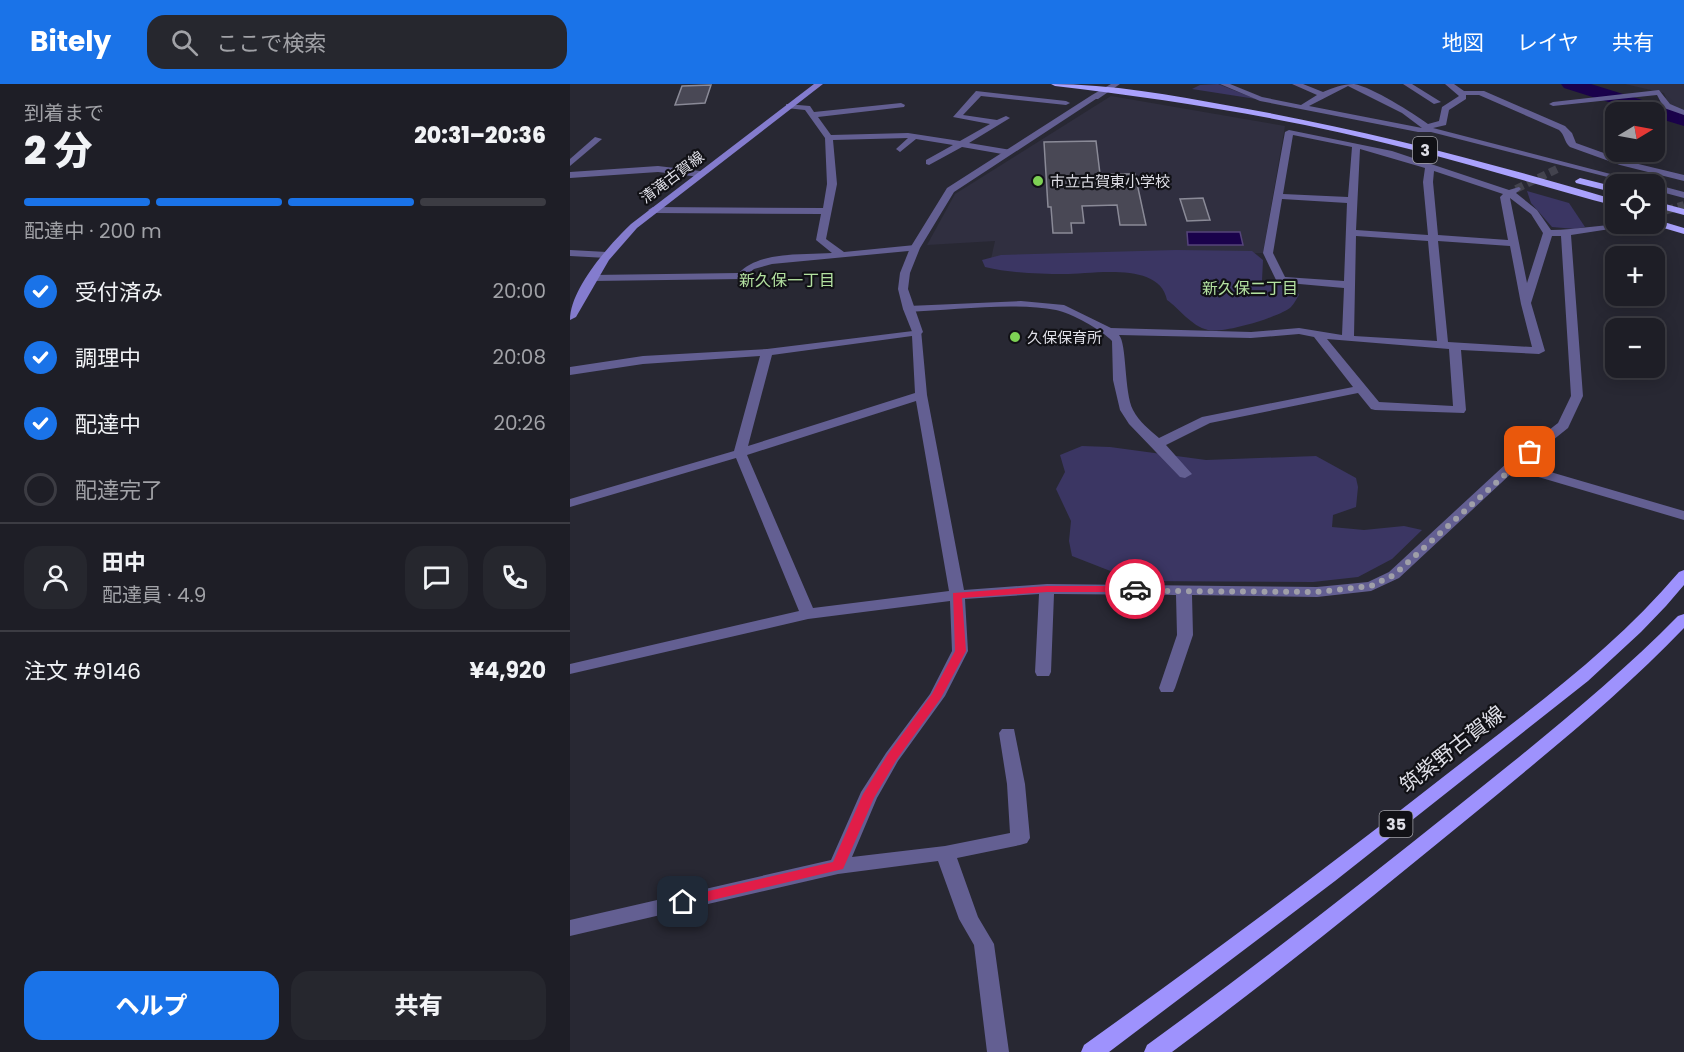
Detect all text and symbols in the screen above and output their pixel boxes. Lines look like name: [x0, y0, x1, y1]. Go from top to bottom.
search box: [147, 15, 567, 69]
text: Bitely: [30, 22, 111, 61]
icon: search: [168, 26, 201, 59]
text: ここで検索: [216, 28, 326, 59]
text: 地図: [1442, 28, 1484, 57]
text: レイヤ: [1517, 28, 1579, 57]
text: 共有: [1612, 28, 1654, 57]
text: 到着まで: [24, 99, 104, 127]
north arrow: [1605, 102, 1665, 162]
map controls: [1605, 102, 1665, 378]
text: 20:31–20:36: [414, 120, 546, 151]
text: 2 分: [24, 123, 93, 178]
road number: 3: [1413, 137, 1437, 163]
street label: 清滝古賀線: [636, 146, 708, 208]
place label: 市立古賀東小学校: [1050, 171, 1170, 192]
marker: 市立古賀東小学校: [1031, 174, 1045, 188]
button: locate: [1605, 174, 1665, 234]
text: 配達中 · 200 m: [24, 217, 161, 245]
button: +: [1605, 246, 1665, 306]
district label: 新久保一丁目: [739, 269, 835, 292]
icon: check: [24, 275, 57, 308]
text: 受付済み: [75, 277, 163, 308]
text: 20:00: [493, 277, 546, 305]
district label: 新久保二丁目: [1202, 277, 1298, 300]
button: −: [1605, 318, 1665, 378]
place label: 久保保育所: [1027, 327, 1102, 348]
marker: 久保保育所: [1008, 330, 1022, 344]
icon: check: [24, 341, 57, 374]
text: 調理中: [75, 343, 141, 374]
text: 20:08: [493, 343, 546, 371]
icon: check: [24, 407, 57, 440]
text: 配達中: [75, 409, 141, 440]
text: 20:26: [493, 409, 546, 437]
pin: [1504, 426, 1555, 477]
icon: bag: [1513, 435, 1546, 468]
text: 配達完了: [75, 475, 163, 506]
button: person: [24, 546, 87, 609]
button: chat: [405, 546, 468, 609]
button: phone: [483, 546, 546, 609]
text: 田中: [102, 547, 146, 578]
courier: [1105, 559, 1165, 619]
icon: car: [1119, 573, 1152, 606]
text: 配達員 · 4.9: [102, 581, 206, 609]
text: ¥4,920: [470, 655, 546, 686]
text: 注文 #9146: [24, 656, 141, 687]
street label: 筑紫野古賀線: [1393, 699, 1511, 799]
road number: 35: [1380, 811, 1412, 837]
pin: [657, 876, 708, 927]
icon: home: [666, 885, 699, 918]
button: ヘルプ: [24, 971, 279, 1040]
button: 共有: [291, 971, 546, 1040]

